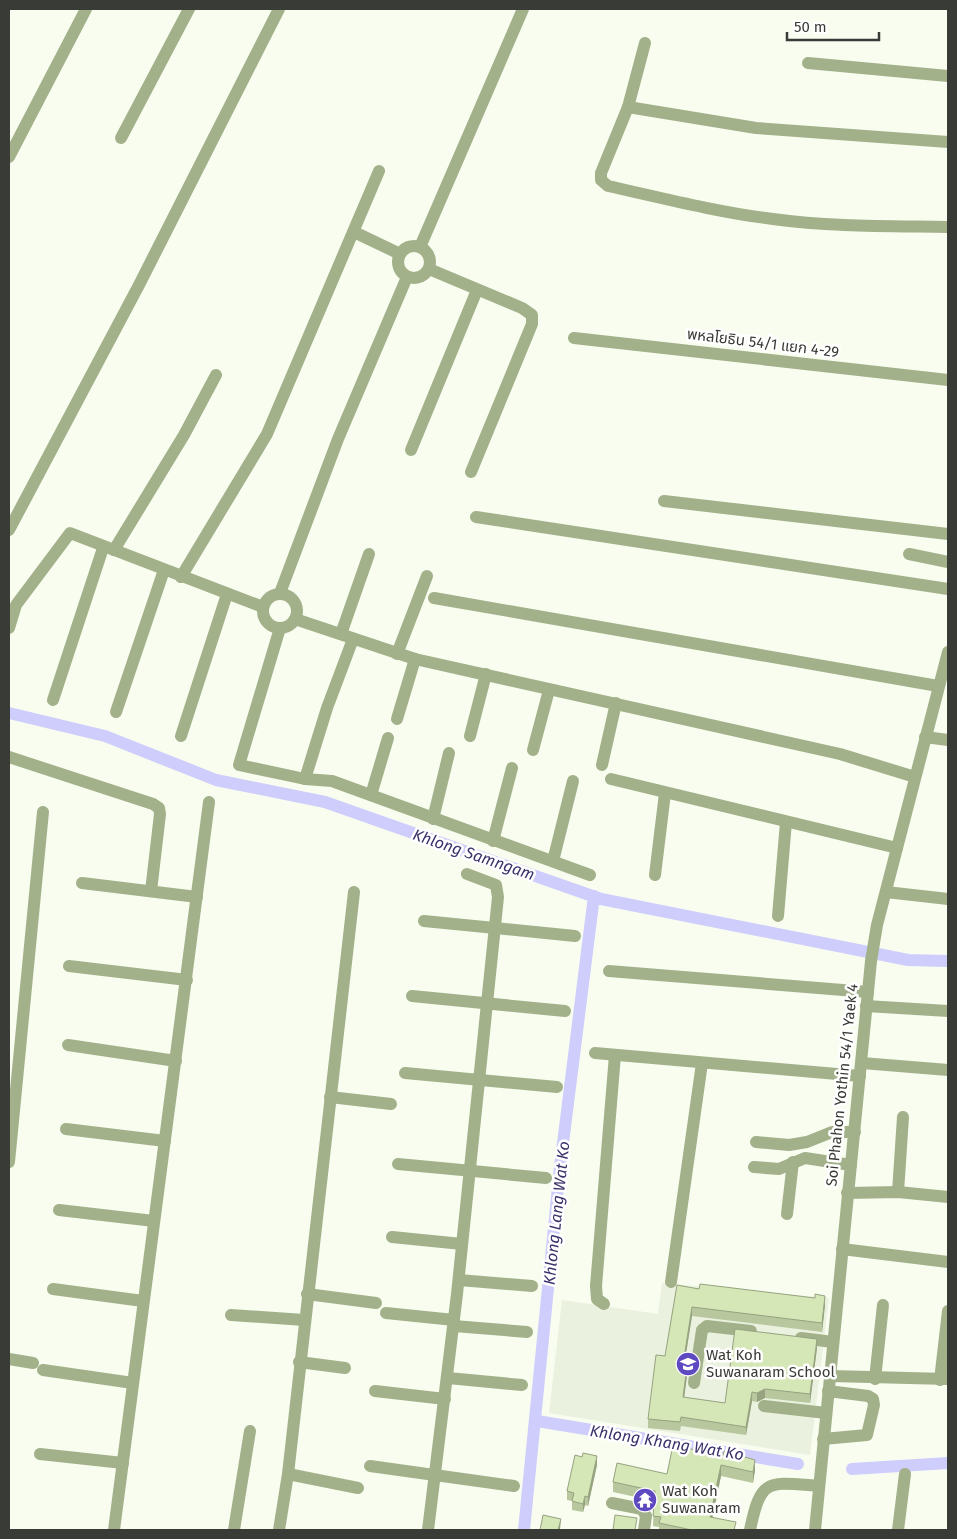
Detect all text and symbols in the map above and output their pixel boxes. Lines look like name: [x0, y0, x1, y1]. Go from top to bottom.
scale bar: [787, 10, 880, 42]
text: 50 m: [794, 18, 827, 36]
street label: พหลโยธิน 54/1 แยก 4-29: [686, 325, 840, 361]
water label: Khlong Samngam: [410, 825, 537, 884]
street label: Soi Phahon Yothin 54/1 Yaek 4: [822, 983, 862, 1187]
water label: Khlong Lang Wat Ko: [539, 1140, 574, 1286]
place label: Wat Koh Suwanaram School: [706, 1346, 836, 1381]
school or university icon: Wat Koh Suwanaram School: [675, 1351, 701, 1377]
water label: Khlong Khang Wat Ko: [589, 1421, 745, 1464]
place label: Wat Koh Suwanaram: [662, 1482, 741, 1517]
temple icon: Wat Koh Suwanaram: [632, 1487, 658, 1513]

